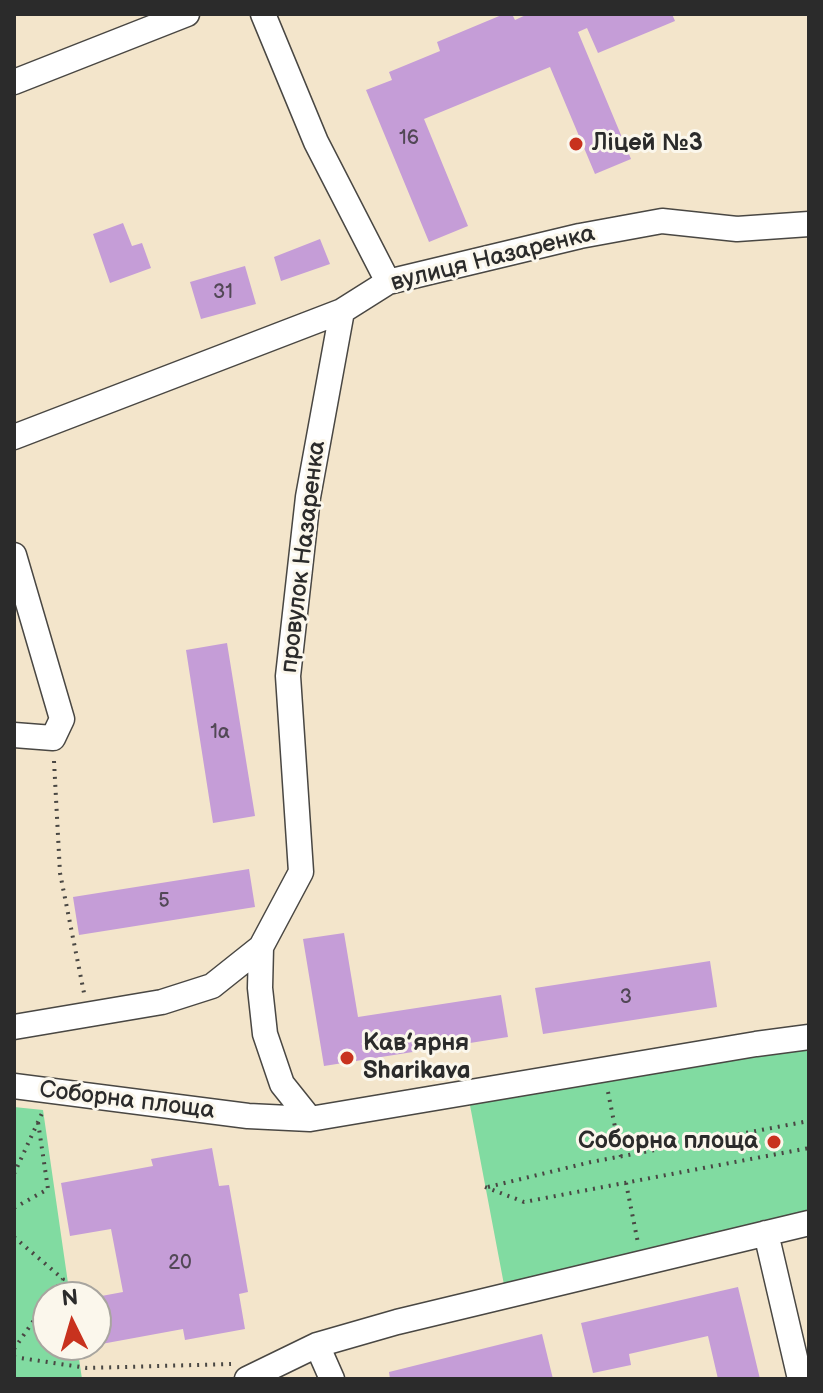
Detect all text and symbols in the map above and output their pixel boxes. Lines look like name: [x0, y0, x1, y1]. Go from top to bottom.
house number: 16: [399, 127, 419, 151]
place label: Ліцей №3: [592, 130, 703, 158]
marker: Ліцей №3: [567, 135, 585, 153]
street label: вулиця Назаренка: [388, 220, 598, 298]
house number: 31: [213, 281, 233, 305]
street label: провулок Назаренка: [275, 439, 333, 675]
house number: 1а: [210, 721, 230, 745]
house number: 5: [158, 890, 170, 914]
house number: 3: [620, 986, 632, 1010]
place label: Кав’ярня Sharikava: [363, 1030, 470, 1086]
marker: Кав’ярня Sharikava: [338, 1049, 356, 1067]
street label: Соборна площа: [38, 1076, 216, 1126]
place label: Соборна площа: [578, 1128, 758, 1156]
marker: Соборна площа: [765, 1133, 783, 1151]
house number: 20: [168, 1252, 192, 1276]
north arrow: [32, 1281, 112, 1361]
text: N: [61, 1284, 79, 1313]

